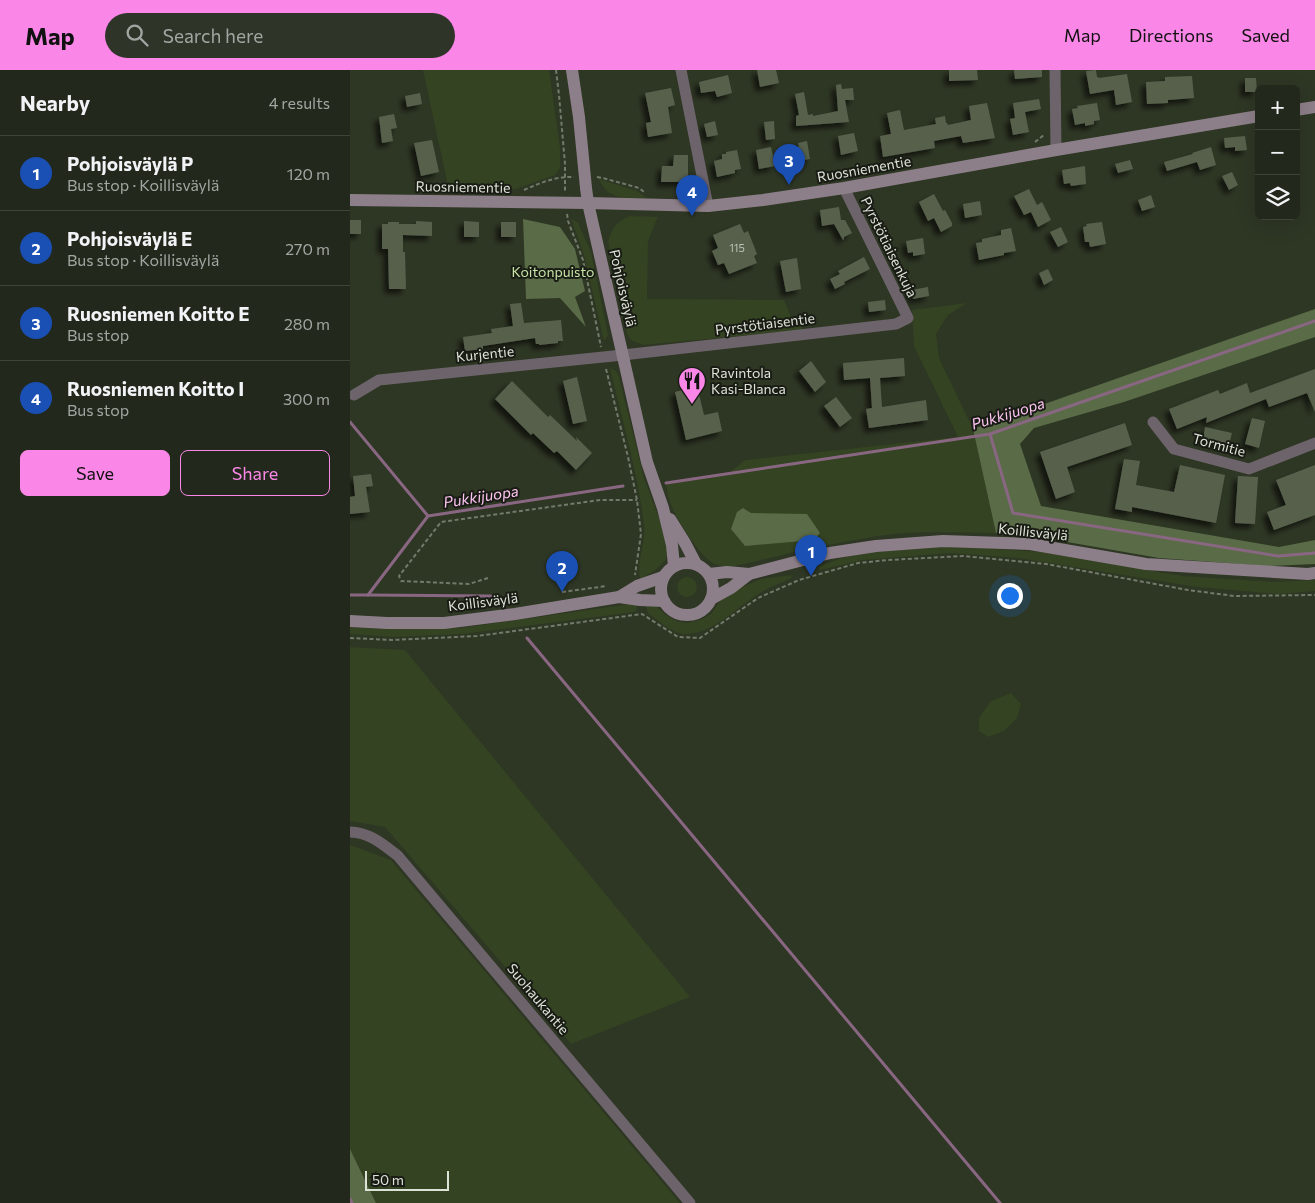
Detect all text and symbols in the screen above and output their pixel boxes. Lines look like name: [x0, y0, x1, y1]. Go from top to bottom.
search box: [105, 13, 455, 58]
text: Map: [25, 21, 75, 50]
icon: search: [123, 21, 151, 49]
text: Search here: [163, 24, 263, 47]
text: Map: [1064, 24, 1101, 46]
text: Directions: [1129, 24, 1213, 46]
text: Saved: [1241, 24, 1290, 46]
map controls: [1255, 85, 1300, 220]
button: +: [1255, 85, 1300, 130]
text: Nearby: [20, 90, 90, 115]
text: 4 results: [269, 93, 330, 112]
button: −: [1255, 130, 1300, 175]
pin: 3: [773, 144, 805, 185]
text: Pohjoisväylä P: [67, 152, 193, 175]
street label: Ruosniementie: [816, 152, 912, 185]
text: 1: [32, 164, 40, 183]
text: 120 m: [287, 164, 330, 183]
text: Bus stop · Koillisväylä: [67, 175, 219, 194]
pin: 4: [676, 175, 708, 216]
button: layers: [1255, 175, 1300, 220]
street label: Ruosniementie: [415, 177, 511, 196]
street label: Pyrstötiaisenkuja: [858, 194, 921, 300]
text: Pohjoisväylä E: [67, 227, 192, 250]
text: 2: [31, 239, 41, 258]
text: 270 m: [285, 239, 330, 258]
house number: 115: [729, 241, 745, 254]
street label: Pohjoisväylä: [606, 248, 641, 328]
text: Bus stop · Koillisväylä: [67, 250, 219, 269]
park label: Koitonpuisto: [512, 263, 594, 280]
text: Ruosniemen Koitto E: [67, 302, 250, 325]
street label: Pyrstötiaisentie: [714, 309, 816, 338]
text: 3: [31, 314, 41, 333]
text: 280 m: [284, 314, 330, 333]
text: Bus stop: [67, 325, 129, 344]
street label: Kurjentie: [455, 342, 515, 365]
place label: Ravintola Kasi-Blanca: [711, 364, 786, 397]
restaurant icon: Ravintola Kasi-Blanca: [677, 366, 707, 405]
text: Ruosniemen Koitto I: [67, 377, 244, 400]
text: 4: [31, 389, 41, 408]
text: 300 m: [283, 389, 330, 408]
water label: Pukkijuopa: [969, 393, 1047, 433]
text: Bus stop: [67, 400, 129, 419]
street label: Tormitie: [1191, 429, 1248, 460]
button: Save: [20, 450, 170, 496]
button: Share: [180, 450, 330, 496]
water label: Pukkijuopa: [442, 481, 520, 511]
street label: Koillisväylä: [997, 519, 1069, 544]
pin: 1: [795, 535, 827, 576]
pin: 2: [546, 551, 578, 592]
your location: [997, 583, 1023, 609]
street label: Koillisväylä: [447, 589, 519, 614]
street label: Suohaukantie: [504, 960, 573, 1038]
scale bar: [365, 1168, 449, 1191]
text: 50 m: [372, 1171, 404, 1188]

